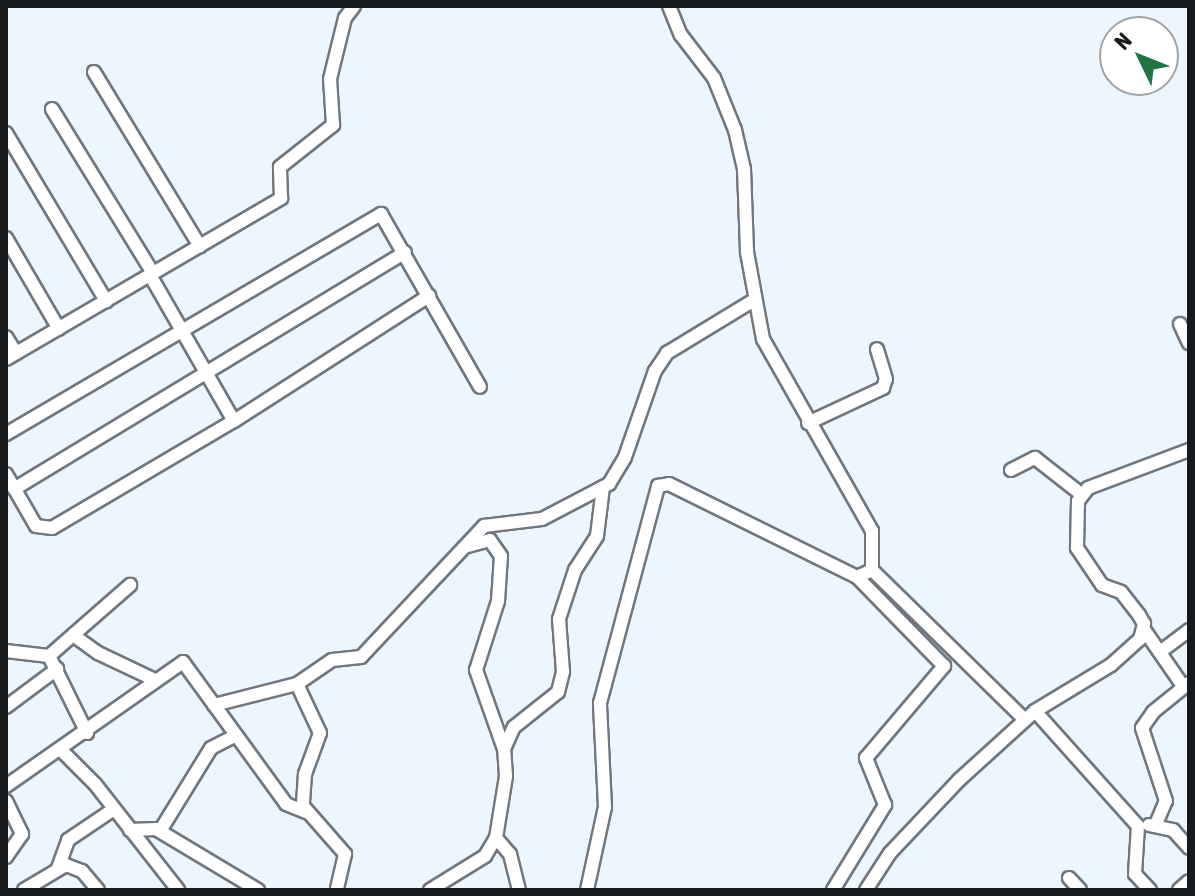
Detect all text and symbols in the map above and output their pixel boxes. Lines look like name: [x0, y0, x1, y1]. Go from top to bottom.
north arrow: [1099, 16, 1179, 96]
text: N: [1109, 27, 1137, 55]

